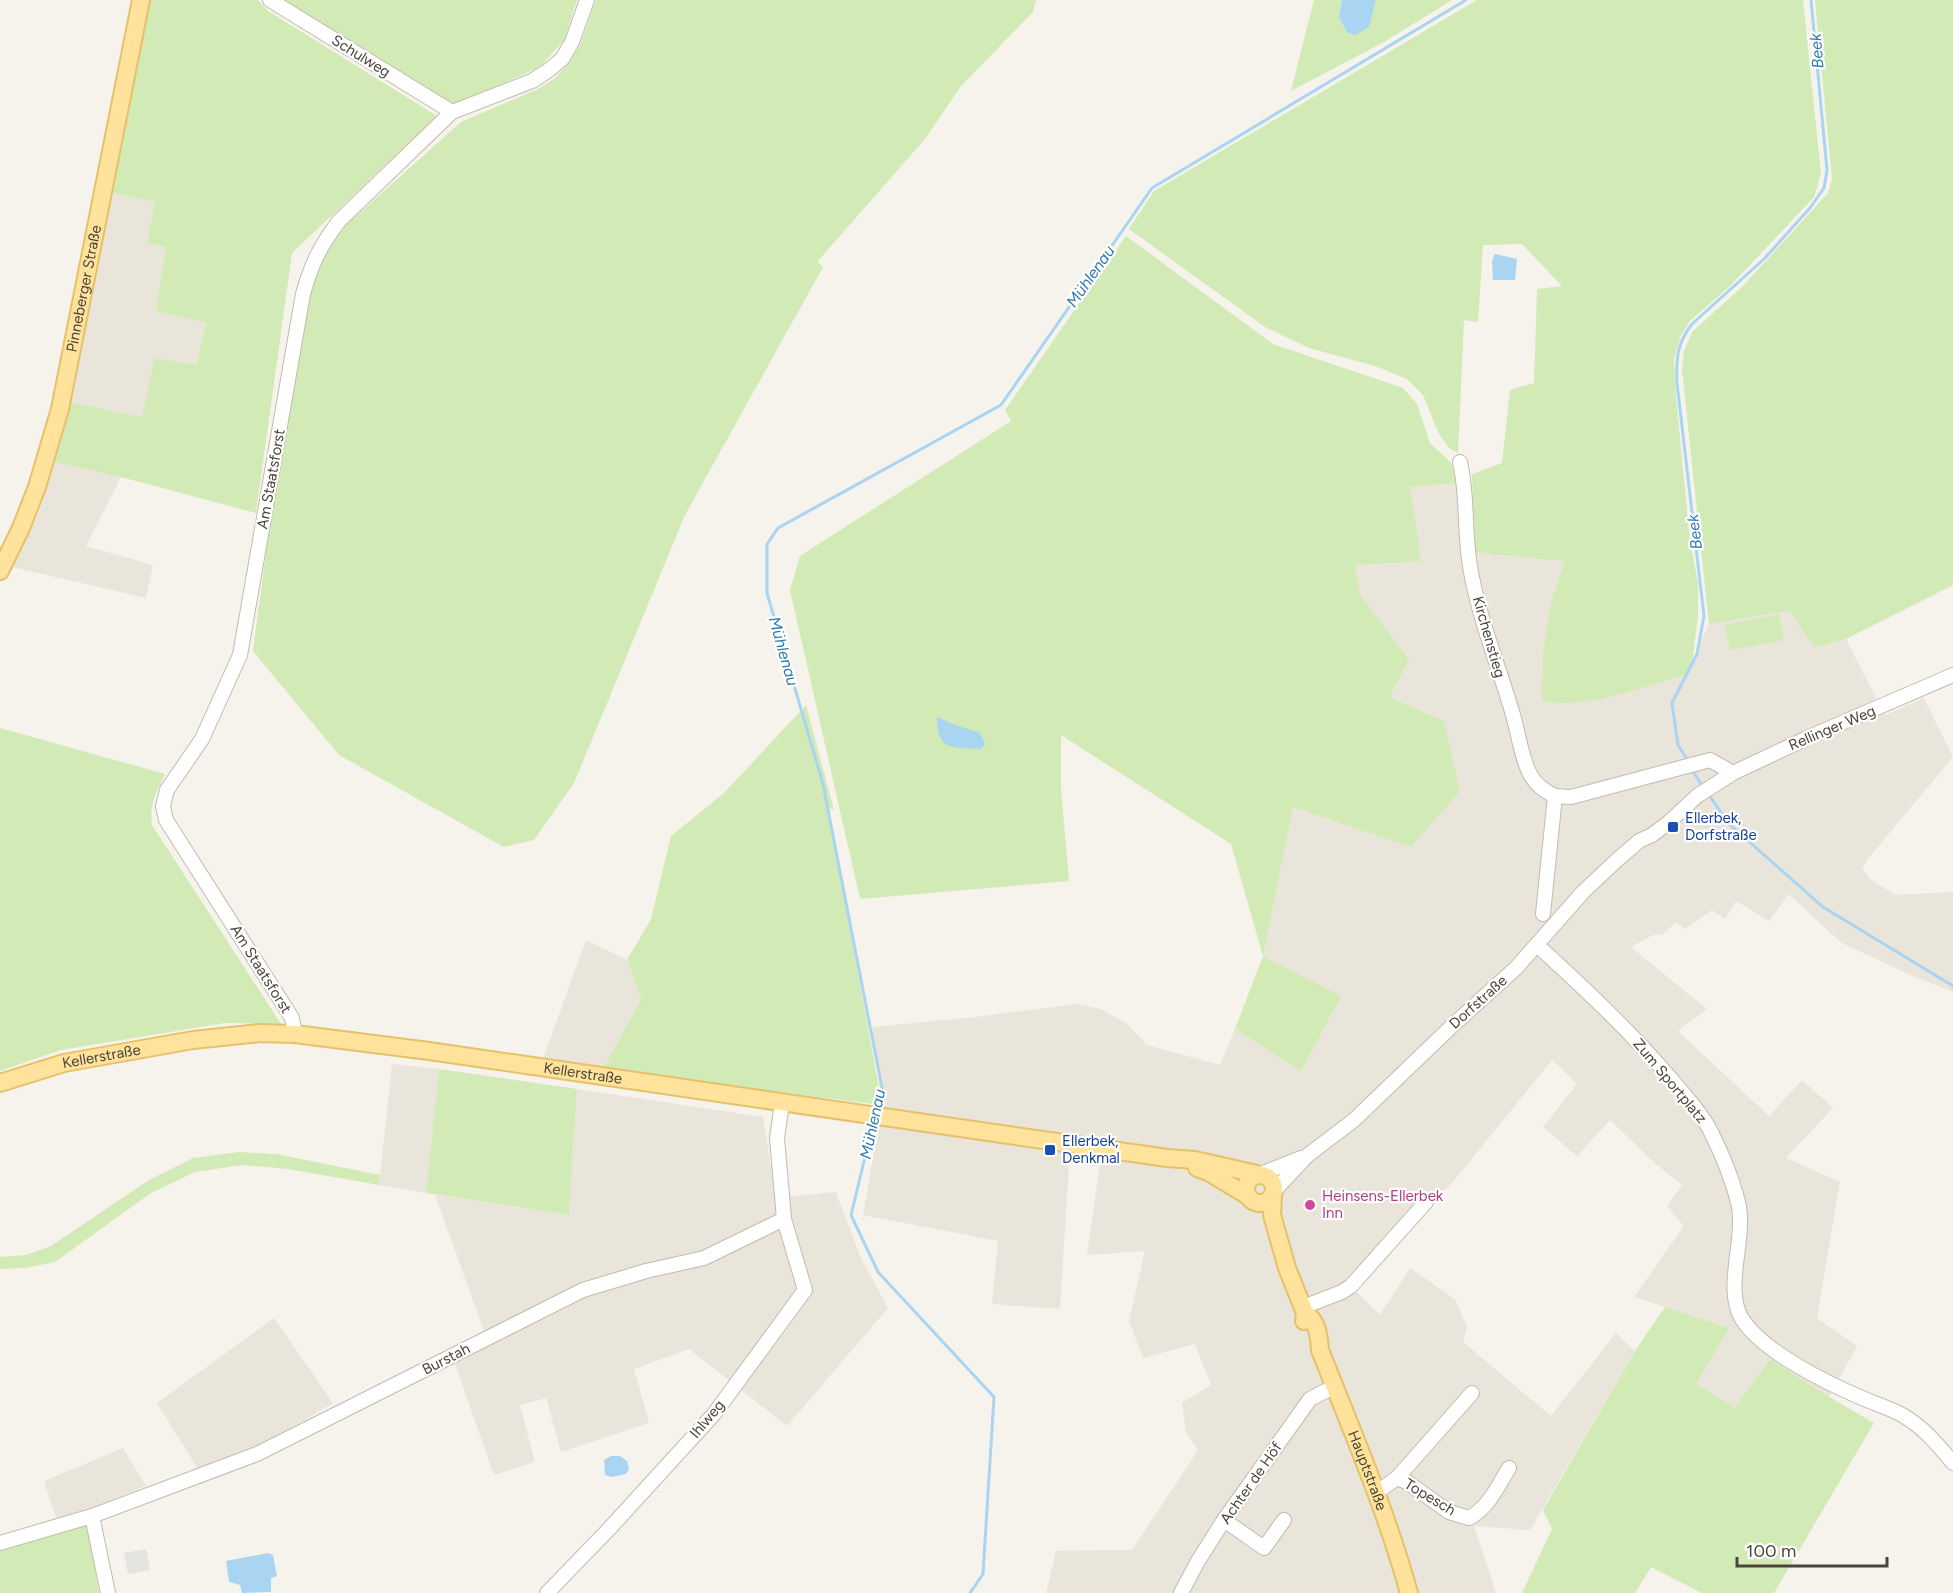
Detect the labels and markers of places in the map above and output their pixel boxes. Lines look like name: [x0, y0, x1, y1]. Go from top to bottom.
place label: Ellerbek, Dorfstraße: [1685, 809, 1757, 844]
marker: Ellerbek, Dorfstraße: [1666, 820, 1680, 834]
place label: Ellerbek, Denkmal: [1062, 1132, 1120, 1167]
marker: Ellerbek, Denkmal: [1043, 1143, 1057, 1157]
place label: Heinsens-Ellerbek Inn: [1322, 1187, 1444, 1222]
marker: Heinsens-Ellerbek Inn: [1303, 1198, 1317, 1212]

